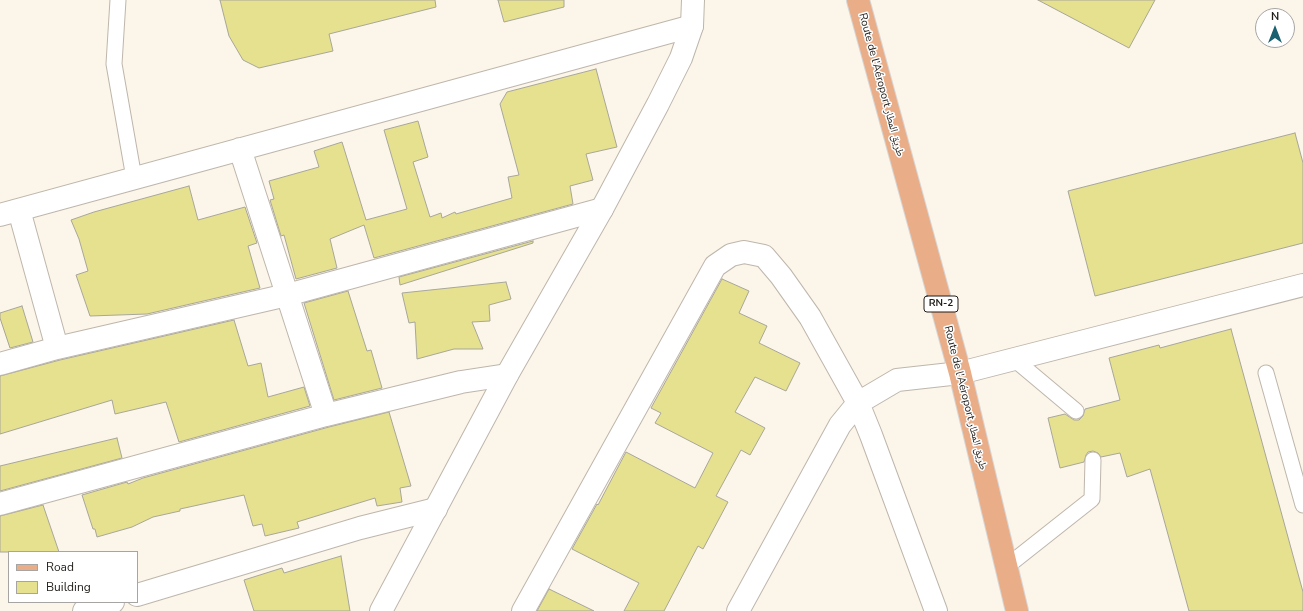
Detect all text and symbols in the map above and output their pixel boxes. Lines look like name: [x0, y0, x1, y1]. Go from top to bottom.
north arrow: [1255, 8, 1295, 48]
text: N: [1271, 9, 1279, 24]
street label: Route de l'Aéroport طريق المطار: [855, 12, 907, 158]
road number: RN-2: [924, 296, 958, 312]
street label: Route de l'Aéroport طريق المطار: [941, 324, 989, 472]
legend: [8, 551, 138, 603]
text: Road: [46, 559, 74, 575]
text: Building: [46, 579, 91, 595]

